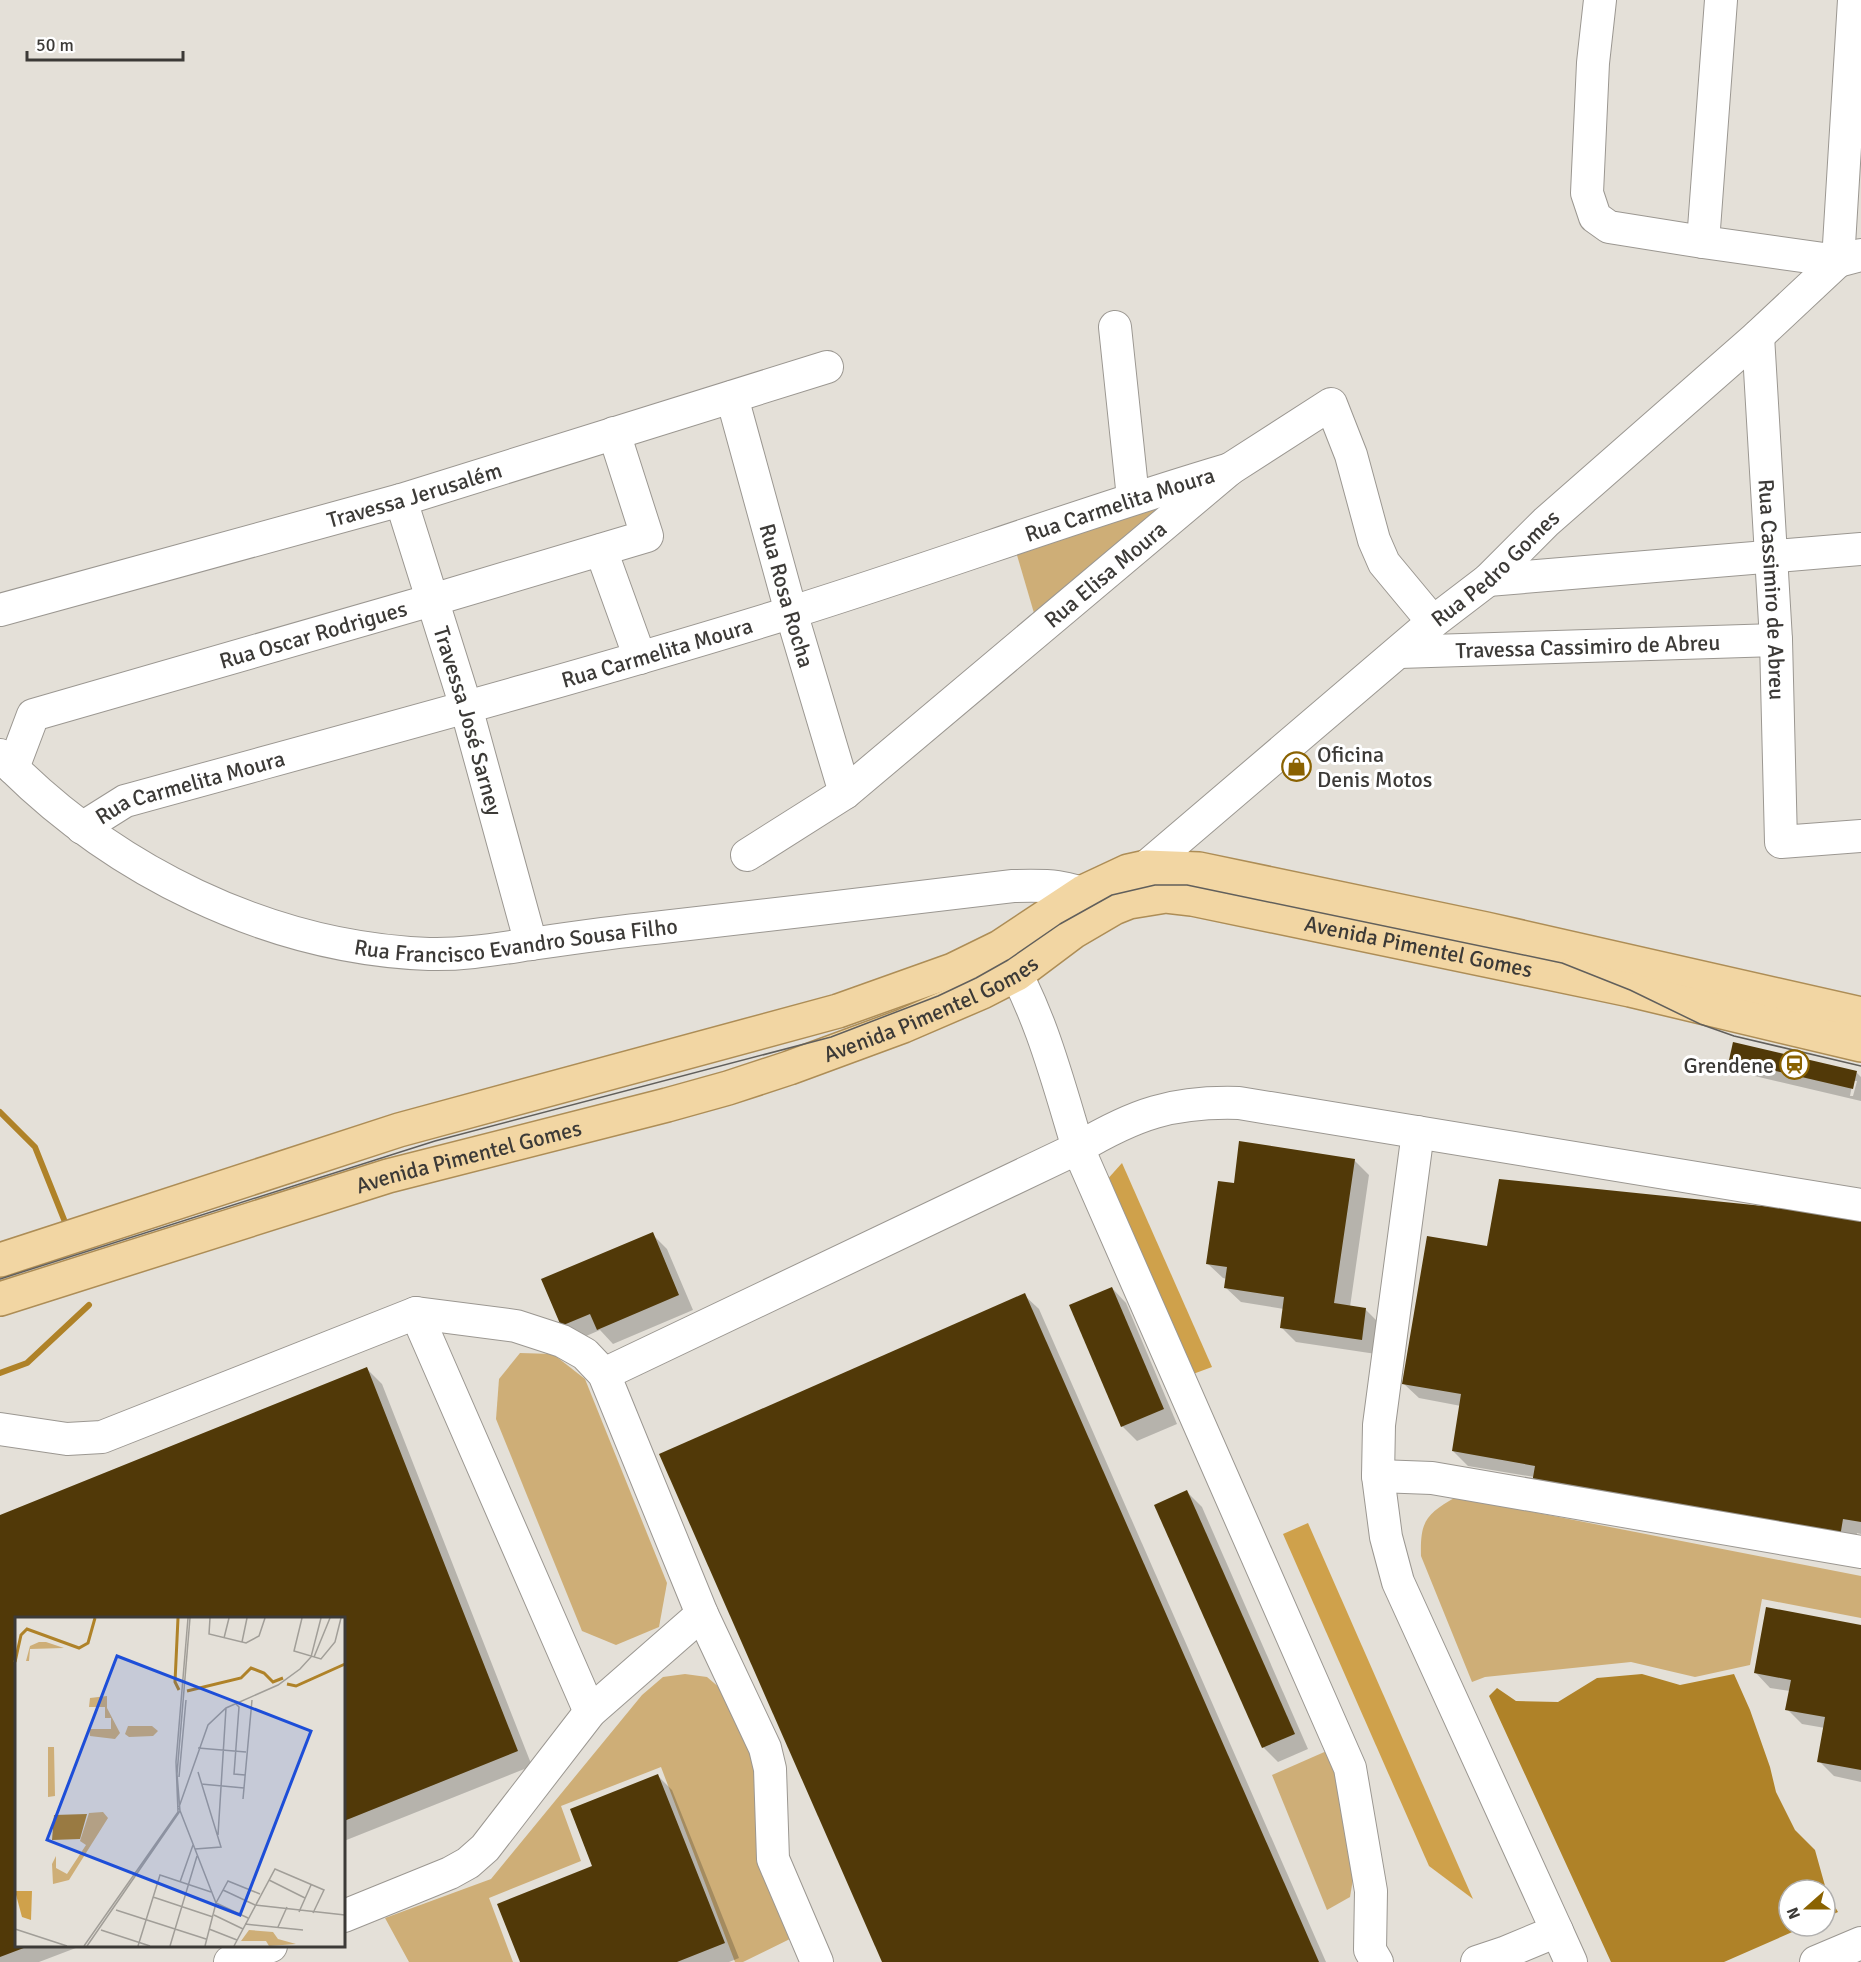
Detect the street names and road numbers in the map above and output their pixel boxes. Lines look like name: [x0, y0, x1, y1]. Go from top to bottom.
street label: Travessa Jerusalém: [324, 456, 505, 534]
street label: Rua Carmelita Moura: [1021, 461, 1218, 548]
street label: Rua Cassimiro de Abreu: [1753, 478, 1790, 700]
street label: Rua Pedro Gomes: [1426, 504, 1565, 633]
street label: Rua Elisa Moura: [1039, 515, 1172, 634]
street label: Rua Rosa Rocha: [753, 521, 820, 671]
street label: Rua Oscar Rodrigues: [216, 595, 410, 675]
street label: Rua Carmelita Moura: [558, 612, 756, 694]
street label: Travessa José Sarney: [428, 623, 508, 819]
street label: Travessa Cassimiro de Abreu: [1455, 629, 1721, 664]
street label: Rua Carmelita Moura: [90, 745, 288, 830]
street label: Avenida Pimentel Gomes: [1302, 910, 1535, 983]
street label: Rua Francisco Evandro Sousa Filho: [352, 912, 679, 968]
street label: Avenida Pimentel Gomes: [820, 950, 1044, 1068]
street label: Avenida Pimentel Gomes: [353, 1114, 584, 1199]

